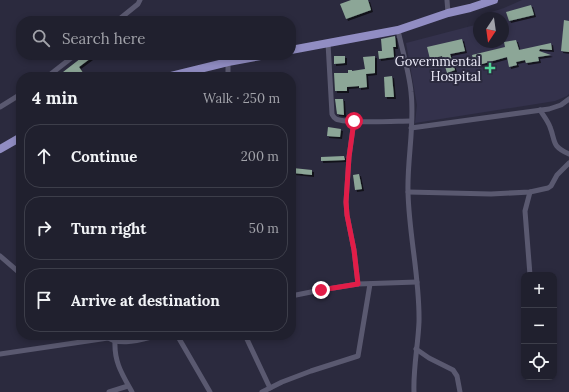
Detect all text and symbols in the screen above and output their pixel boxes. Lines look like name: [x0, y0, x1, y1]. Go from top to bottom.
north arrow: [473, 12, 509, 48]
search box: [16, 16, 296, 60]
icon: search: [30, 27, 52, 49]
text: Search here: [62, 29, 145, 48]
place label: Governmental Hospital: [395, 53, 481, 85]
marker: Governmental Hospital: [484, 62, 496, 74]
text: 4 min: [32, 87, 78, 109]
text: Walk · 250 m: [203, 90, 280, 107]
route start: [345, 112, 363, 130]
icon: ahead: [33, 145, 55, 167]
text: Continue: [71, 147, 137, 166]
text: 200 m: [241, 148, 279, 165]
icon: right: [33, 217, 55, 239]
text: Turn right: [71, 219, 147, 238]
text: 50 m: [249, 220, 279, 237]
map controls: [521, 272, 557, 380]
button: +: [521, 272, 557, 308]
route end: [312, 281, 330, 299]
icon: arrive: [33, 289, 55, 311]
text: Arrive at destination: [71, 291, 220, 310]
button: −: [521, 308, 557, 344]
button: locate: [521, 344, 557, 380]

